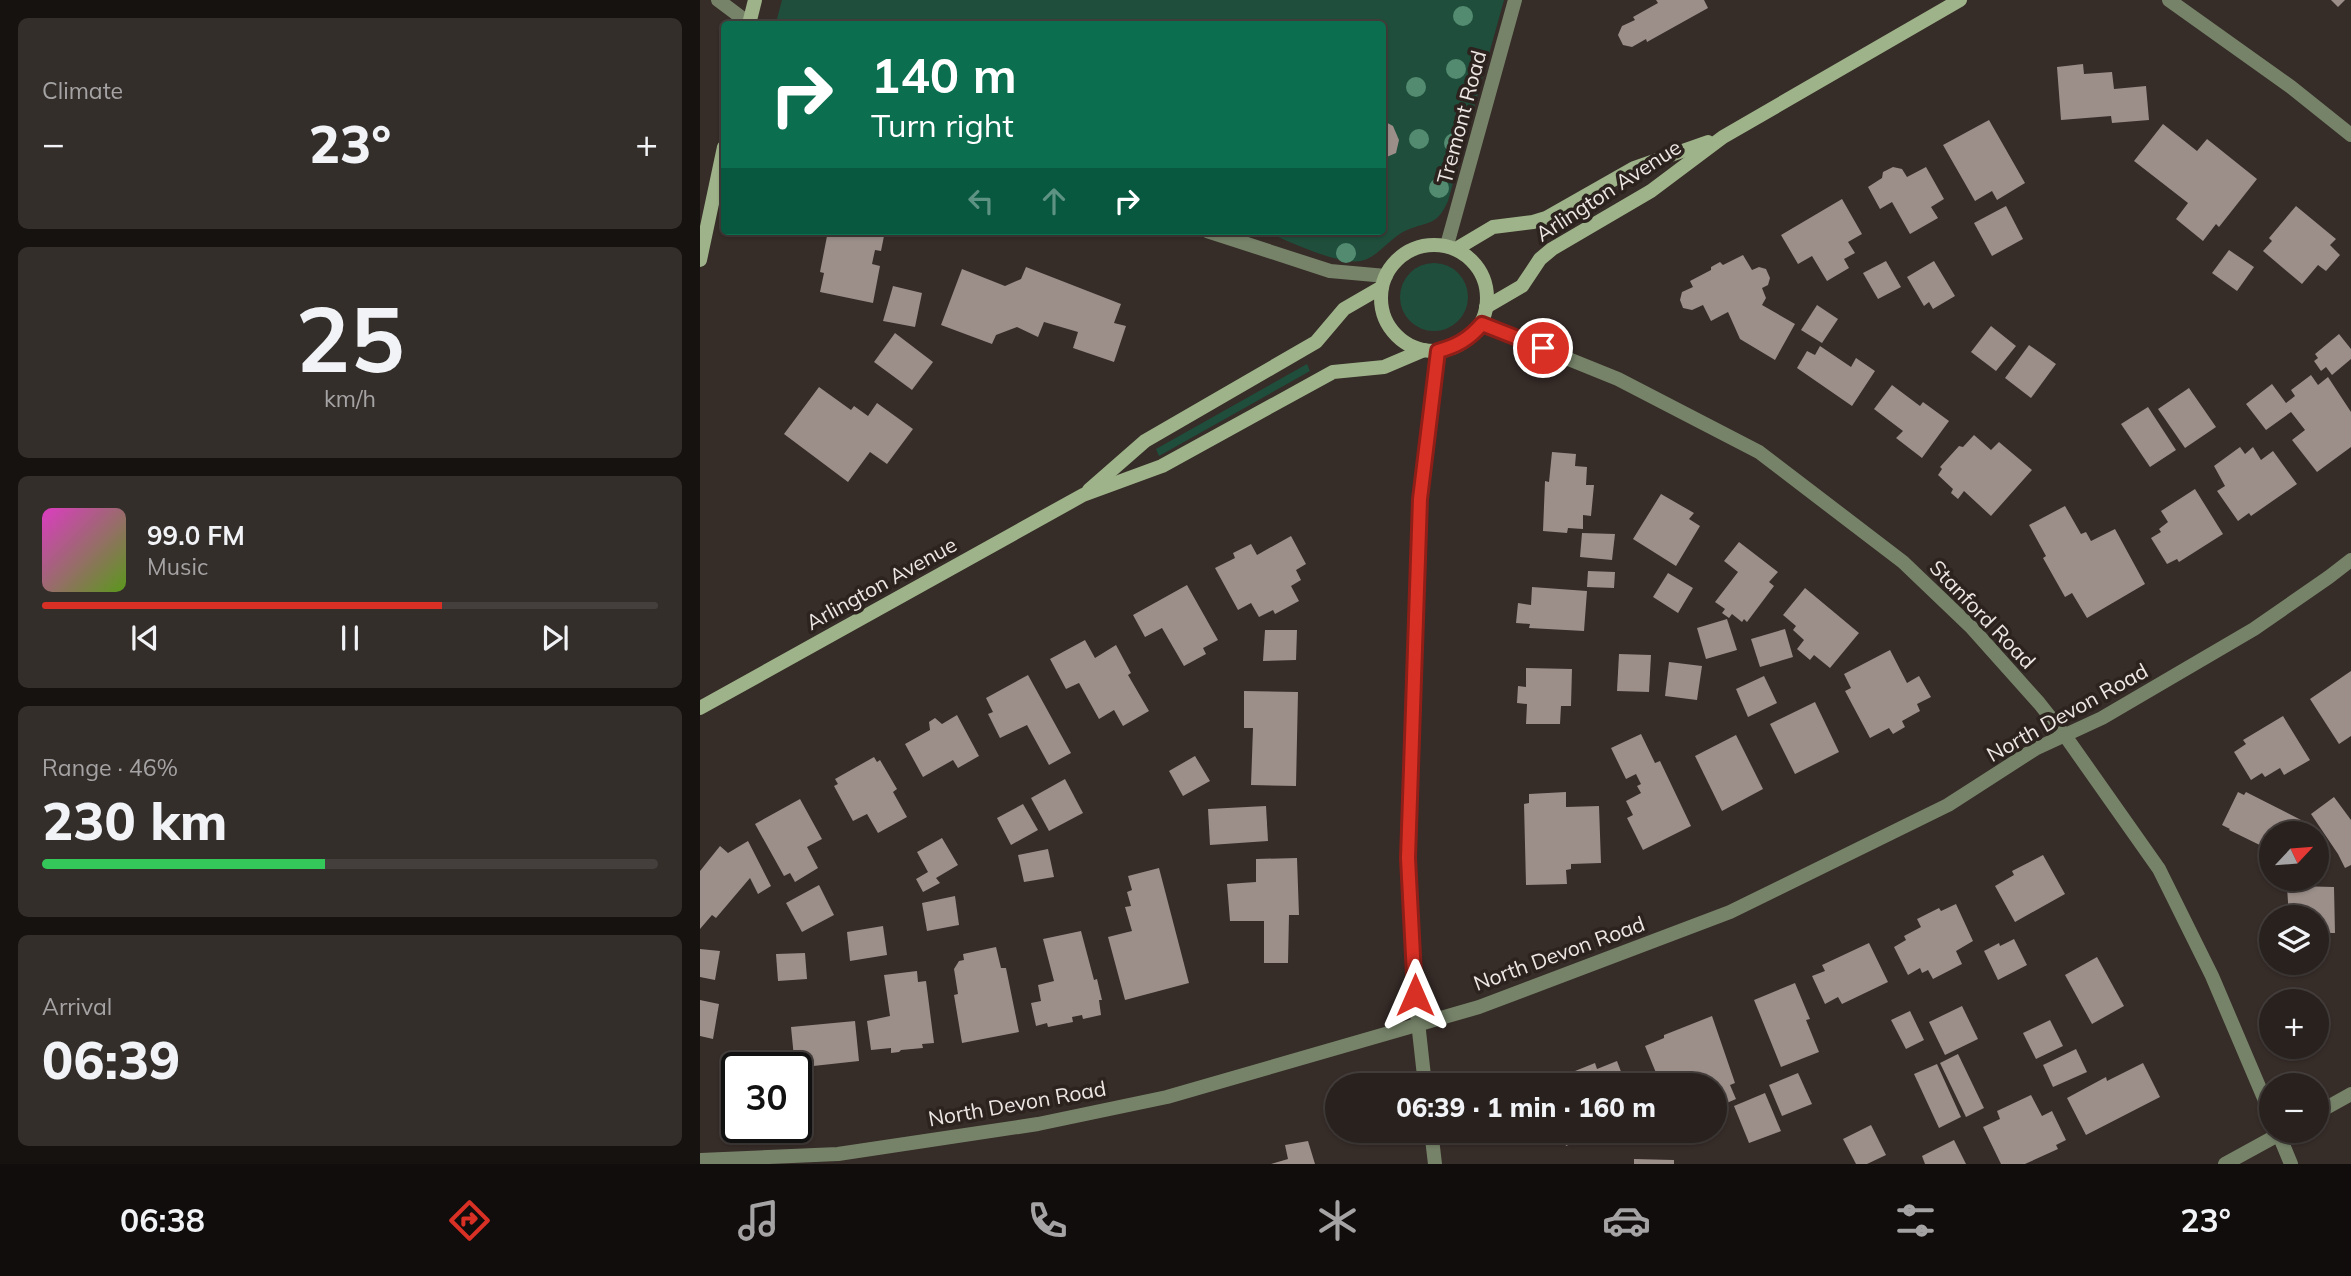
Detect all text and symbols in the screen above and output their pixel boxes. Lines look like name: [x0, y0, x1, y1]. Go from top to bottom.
text: 140 m: [871, 44, 1017, 105]
street label: Tremont Road: [1431, 47, 1491, 187]
icon: right: [756, 49, 847, 140]
text: Climate: [42, 76, 123, 105]
text: Turn right: [871, 105, 1014, 145]
text: 23°: [309, 111, 391, 176]
text: −: [42, 119, 65, 167]
text: +: [635, 119, 658, 167]
street label: Arlington Avenue: [1530, 133, 1686, 247]
icon: left: [962, 182, 1000, 220]
icon: ahead: [1035, 182, 1073, 220]
icon: right: [1108, 182, 1146, 220]
text: 25: [295, 281, 405, 395]
pin: [1513, 318, 1573, 378]
icon: arrive: [1524, 329, 1562, 367]
text: km/h: [324, 384, 376, 413]
text: 99.0 FM: [147, 519, 245, 552]
street label: Arlington Avenue: [801, 531, 961, 635]
text: Music: [147, 552, 208, 581]
street label: Stanford Road: [1925, 554, 2041, 674]
icon: previous: [126, 619, 164, 657]
icon: pause: [331, 619, 369, 657]
icon: next: [536, 619, 574, 657]
street label: North Devon Road: [1982, 657, 2152, 767]
text: Range · 46%: [42, 753, 178, 782]
text: 230 km: [42, 788, 227, 853]
north arrow: [2259, 821, 2329, 891]
map controls: [2259, 821, 2329, 1143]
button: layers: [2259, 905, 2329, 975]
street label: North Devon Road: [1470, 910, 1648, 996]
position arrow: [1378, 958, 1452, 1032]
button: +: [2259, 989, 2329, 1059]
text: Arrival: [42, 992, 112, 1021]
text: 06:39: [42, 1027, 180, 1092]
speed limit sign: 30: [721, 1052, 812, 1143]
button: −: [2259, 1073, 2329, 1143]
street label: North Devon Road: [926, 1075, 1108, 1131]
text: 06:39 · 1 min · 160 m: [1396, 1091, 1656, 1124]
icon: directions: [445, 1196, 494, 1245]
icon: music: [734, 1196, 783, 1245]
icon: phone: [1023, 1196, 1072, 1245]
icon: climate: [1313, 1196, 1362, 1245]
icon: car: [1602, 1196, 1651, 1245]
icon: filters: [1891, 1196, 1940, 1245]
text: 06:38: [120, 1200, 205, 1240]
text: 23°: [2180, 1200, 2231, 1240]

